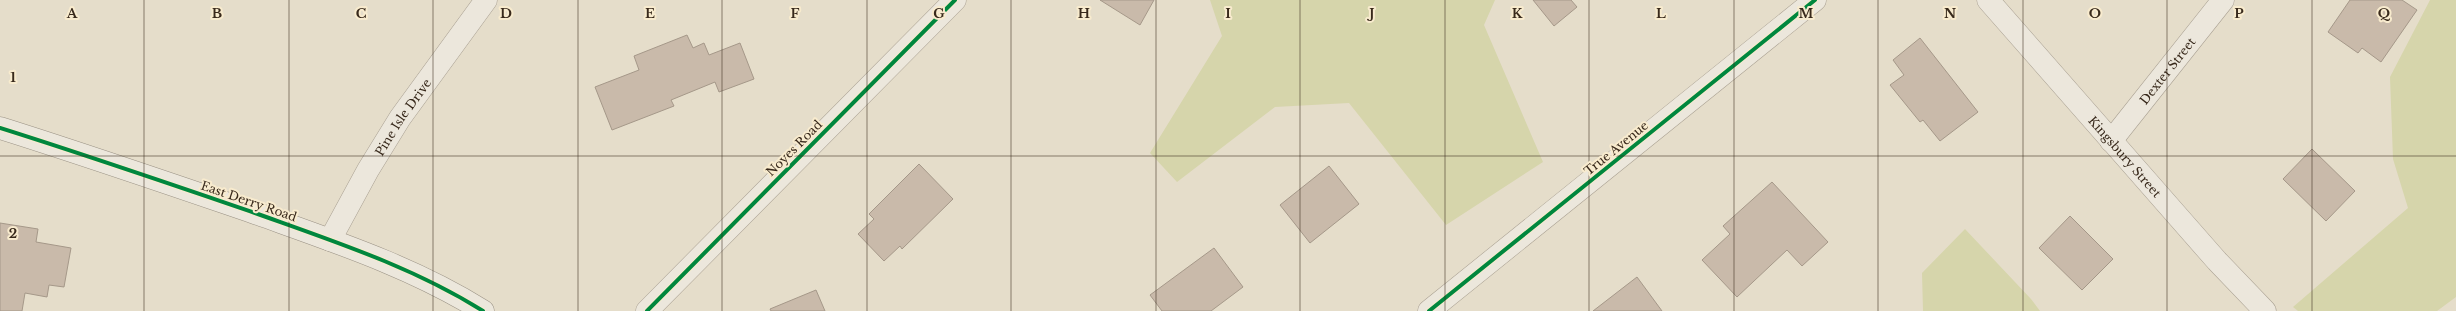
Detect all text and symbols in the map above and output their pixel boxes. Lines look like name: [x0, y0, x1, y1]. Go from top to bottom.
text: A: [66, 5, 78, 22]
text: B: [212, 5, 222, 22]
text: C: [356, 5, 367, 22]
text: D: [500, 5, 512, 22]
text: E: [645, 5, 655, 22]
text: F: [791, 5, 800, 22]
text: G: [933, 5, 945, 22]
text: H: [1078, 5, 1090, 22]
text: I: [1225, 5, 1231, 22]
text: J: [1366, 5, 1375, 22]
text: K: [1512, 5, 1523, 22]
text: L: [1656, 5, 1666, 22]
text: M: [1799, 5, 1814, 22]
text: N: [1944, 5, 1956, 22]
text: O: [2089, 5, 2101, 22]
text: P: [2234, 5, 2244, 22]
text: Q: [2378, 5, 2391, 22]
street label: Dexter Street: [2136, 34, 2198, 107]
text: 1: [10, 69, 16, 86]
street label: Pine Isle Drive: [371, 75, 434, 158]
street label: Kingsbury Street: [2086, 113, 2165, 200]
street label: Noyes Road: [763, 117, 825, 179]
street label: True Avenue: [1581, 118, 1651, 178]
street label: East Derry Road: [199, 178, 299, 224]
text: 2: [9, 225, 17, 242]

